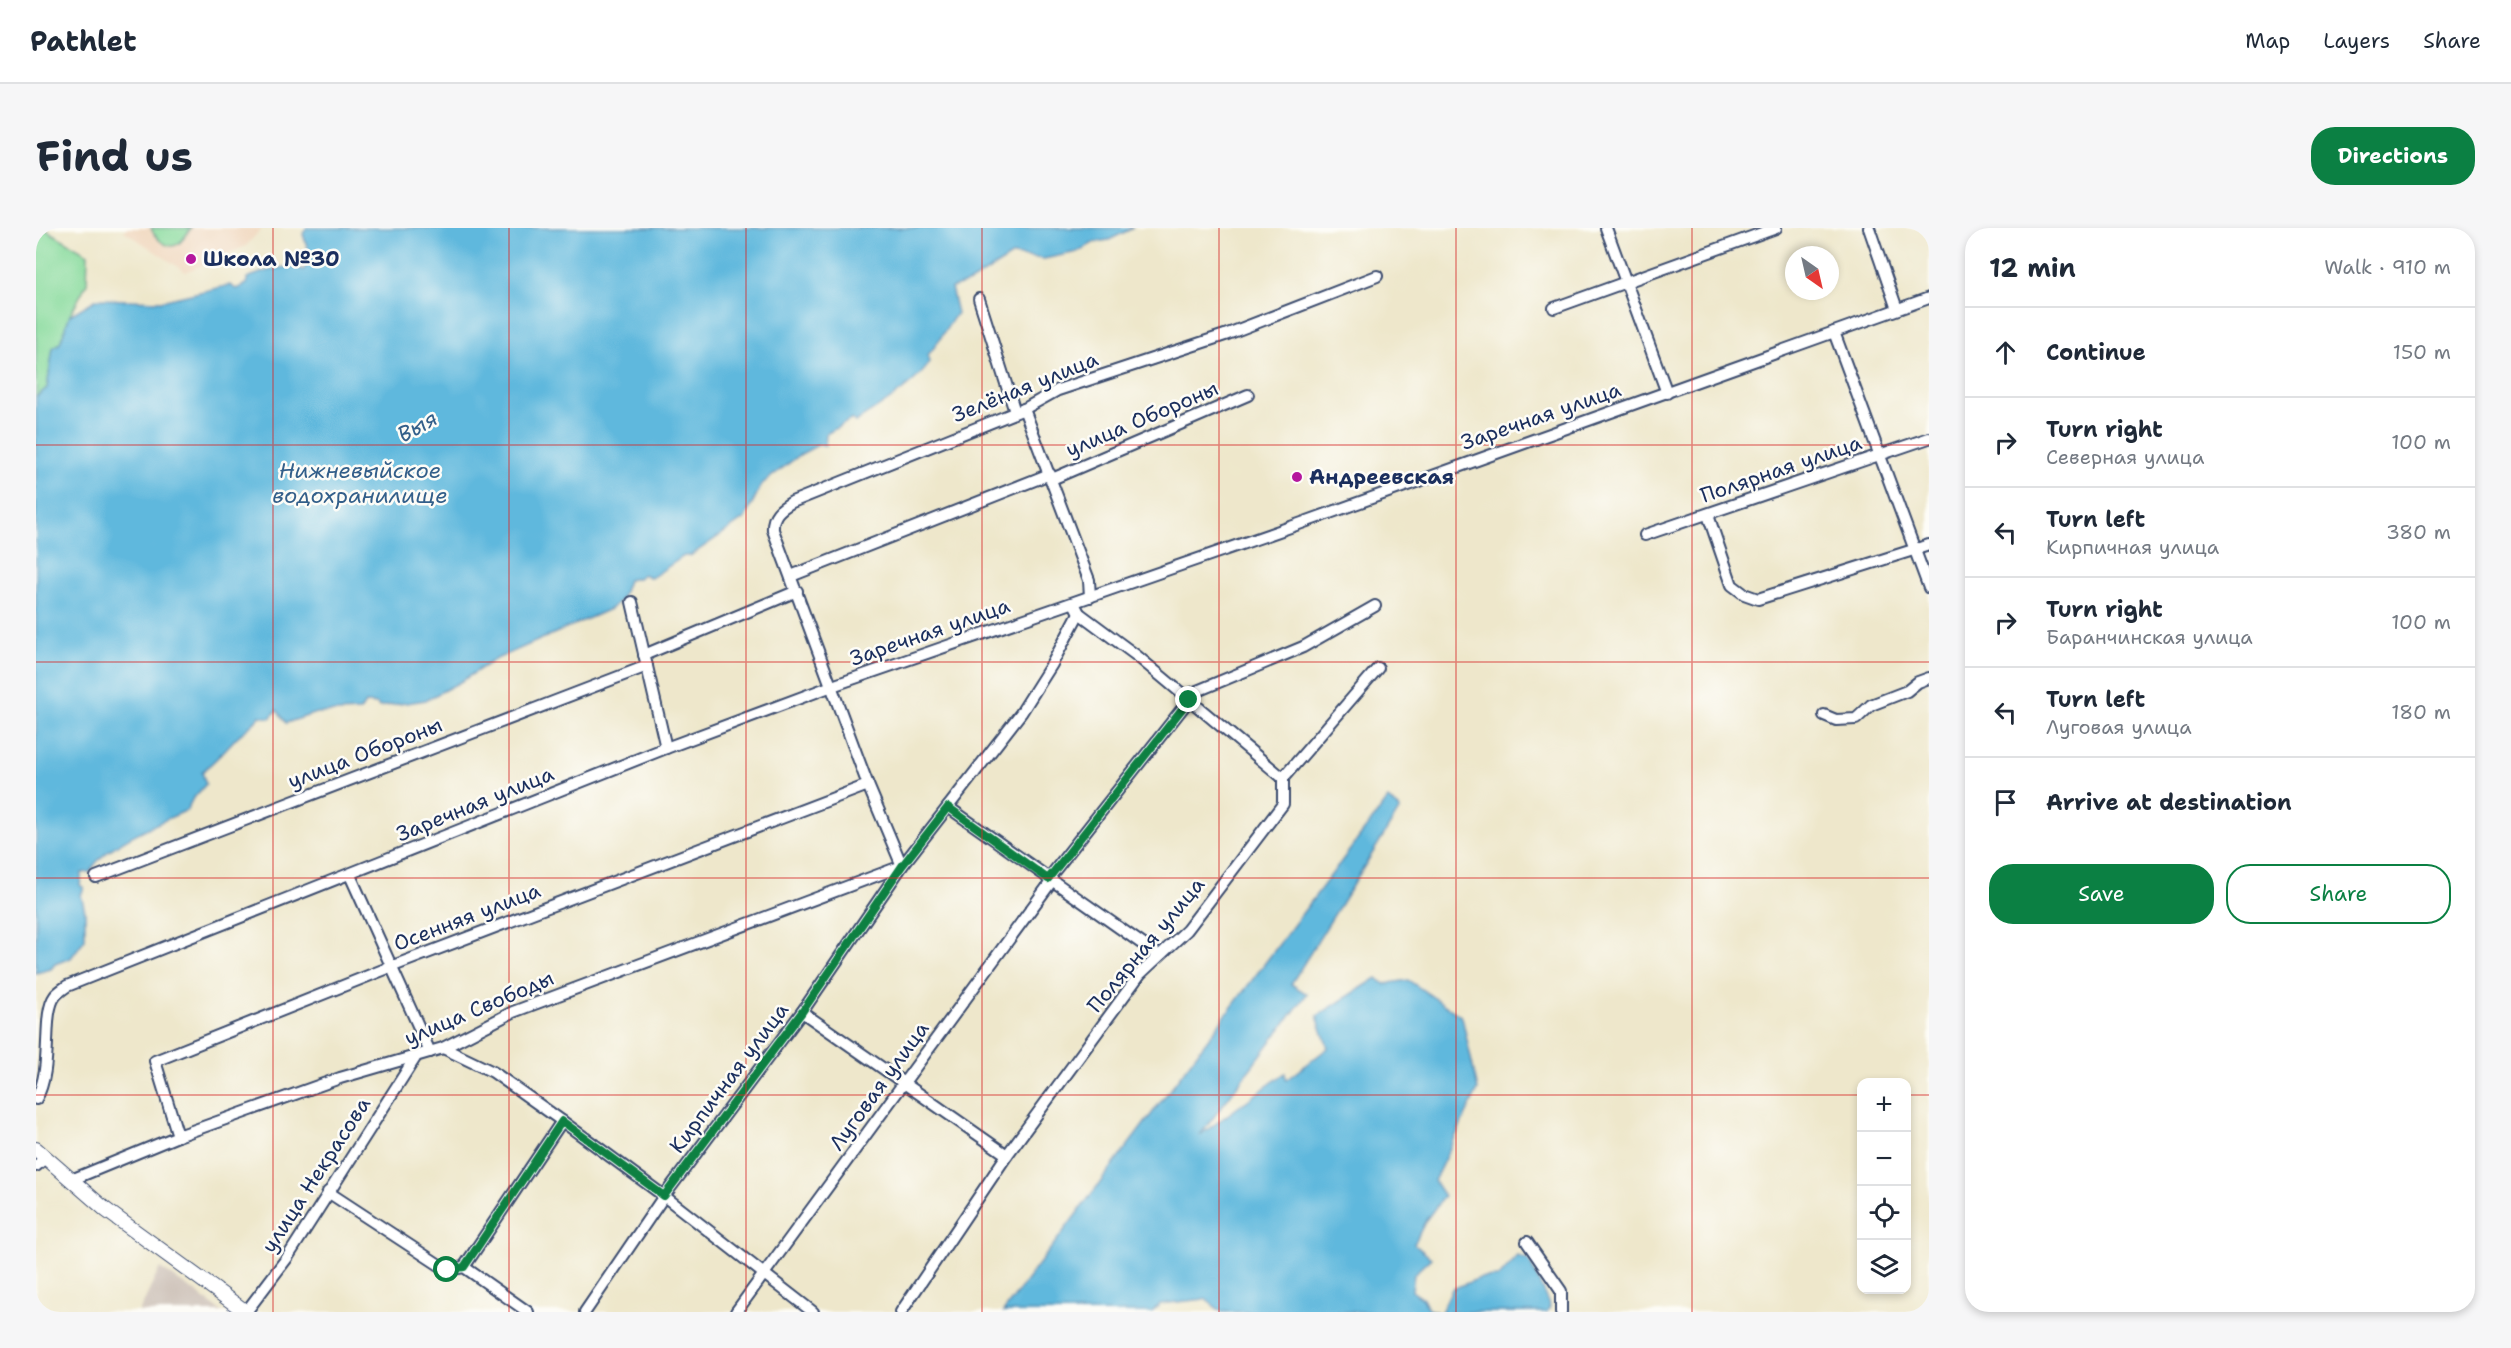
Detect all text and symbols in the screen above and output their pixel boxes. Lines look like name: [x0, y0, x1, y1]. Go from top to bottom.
text: Pathlet: [30, 22, 137, 60]
text: Map: [2245, 27, 2290, 55]
text: Layers: [2323, 27, 2390, 55]
text: Share: [2423, 27, 2481, 55]
button: Directions: [2311, 127, 2475, 185]
text: Find us: [36, 128, 193, 184]
place label: Школа №30: [203, 245, 340, 273]
north arrow: [1785, 246, 1839, 300]
text: 12 min: [1989, 250, 2076, 285]
marker: Школа №30: [184, 252, 198, 266]
text: Walk · 910 m: [2324, 254, 2451, 280]
icon: ahead: [1989, 336, 2022, 369]
text: Continue: [2046, 338, 2146, 367]
text: 150 m: [2393, 339, 2451, 365]
street label: Зелёная улица: [948, 345, 1102, 429]
street label: улица Обороны: [1061, 374, 1223, 464]
street label: Заречная улица: [1457, 375, 1625, 457]
water label: Выя: [392, 404, 442, 449]
text: Turn right: [2046, 415, 2163, 444]
icon: right: [1989, 426, 2022, 459]
street label: Полярная улица: [1697, 428, 1865, 510]
text: 100 m: [2391, 429, 2451, 455]
text: Северная улица: [2046, 444, 2204, 470]
water label: Нижневыйское водохранилище: [272, 456, 448, 510]
place label: Андреевская: [1309, 463, 1454, 491]
marker: Андреевская: [1290, 470, 1304, 484]
text: Turn left: [2046, 505, 2145, 534]
icon: left: [1989, 516, 2022, 549]
text: 380 m: [2386, 519, 2451, 545]
text: Кирпичная улица: [2046, 534, 2219, 560]
street label: Заречная улица: [846, 591, 1014, 673]
text: Turn right: [2046, 595, 2163, 624]
icon: right: [1989, 606, 2022, 639]
text: 100 m: [2391, 609, 2451, 635]
text: Баранчинская улица: [2046, 624, 2253, 650]
text: Turn left: [2046, 685, 2145, 714]
route end: [1175, 686, 1201, 712]
icon: left: [1989, 696, 2022, 729]
text: 180 m: [2391, 699, 2451, 725]
street label: улица Обороны: [284, 711, 446, 795]
text: Луговая улица: [2046, 714, 2192, 740]
street label: Заречная улица: [392, 760, 558, 848]
icon: arrive: [1989, 786, 2022, 819]
text: Arrive at destination: [2046, 788, 2292, 817]
button: Save: [1989, 864, 2214, 924]
button: Share: [2226, 864, 2451, 924]
street label: Полярная улица: [1081, 871, 1211, 1019]
street label: Осенняя улица: [389, 876, 545, 958]
street label: улица Свободы: [400, 964, 558, 1052]
street label: Кирпичная улица: [663, 997, 795, 1159]
street label: Луговая улица: [823, 1016, 935, 1156]
map controls: [1857, 1078, 1911, 1294]
button: +: [1857, 1078, 1911, 1132]
street label: улица Некрасова: [255, 1092, 377, 1258]
button: −: [1857, 1132, 1911, 1186]
button: locate: [1857, 1186, 1911, 1240]
button: layers: [1857, 1240, 1911, 1294]
route start: [433, 1256, 459, 1282]

